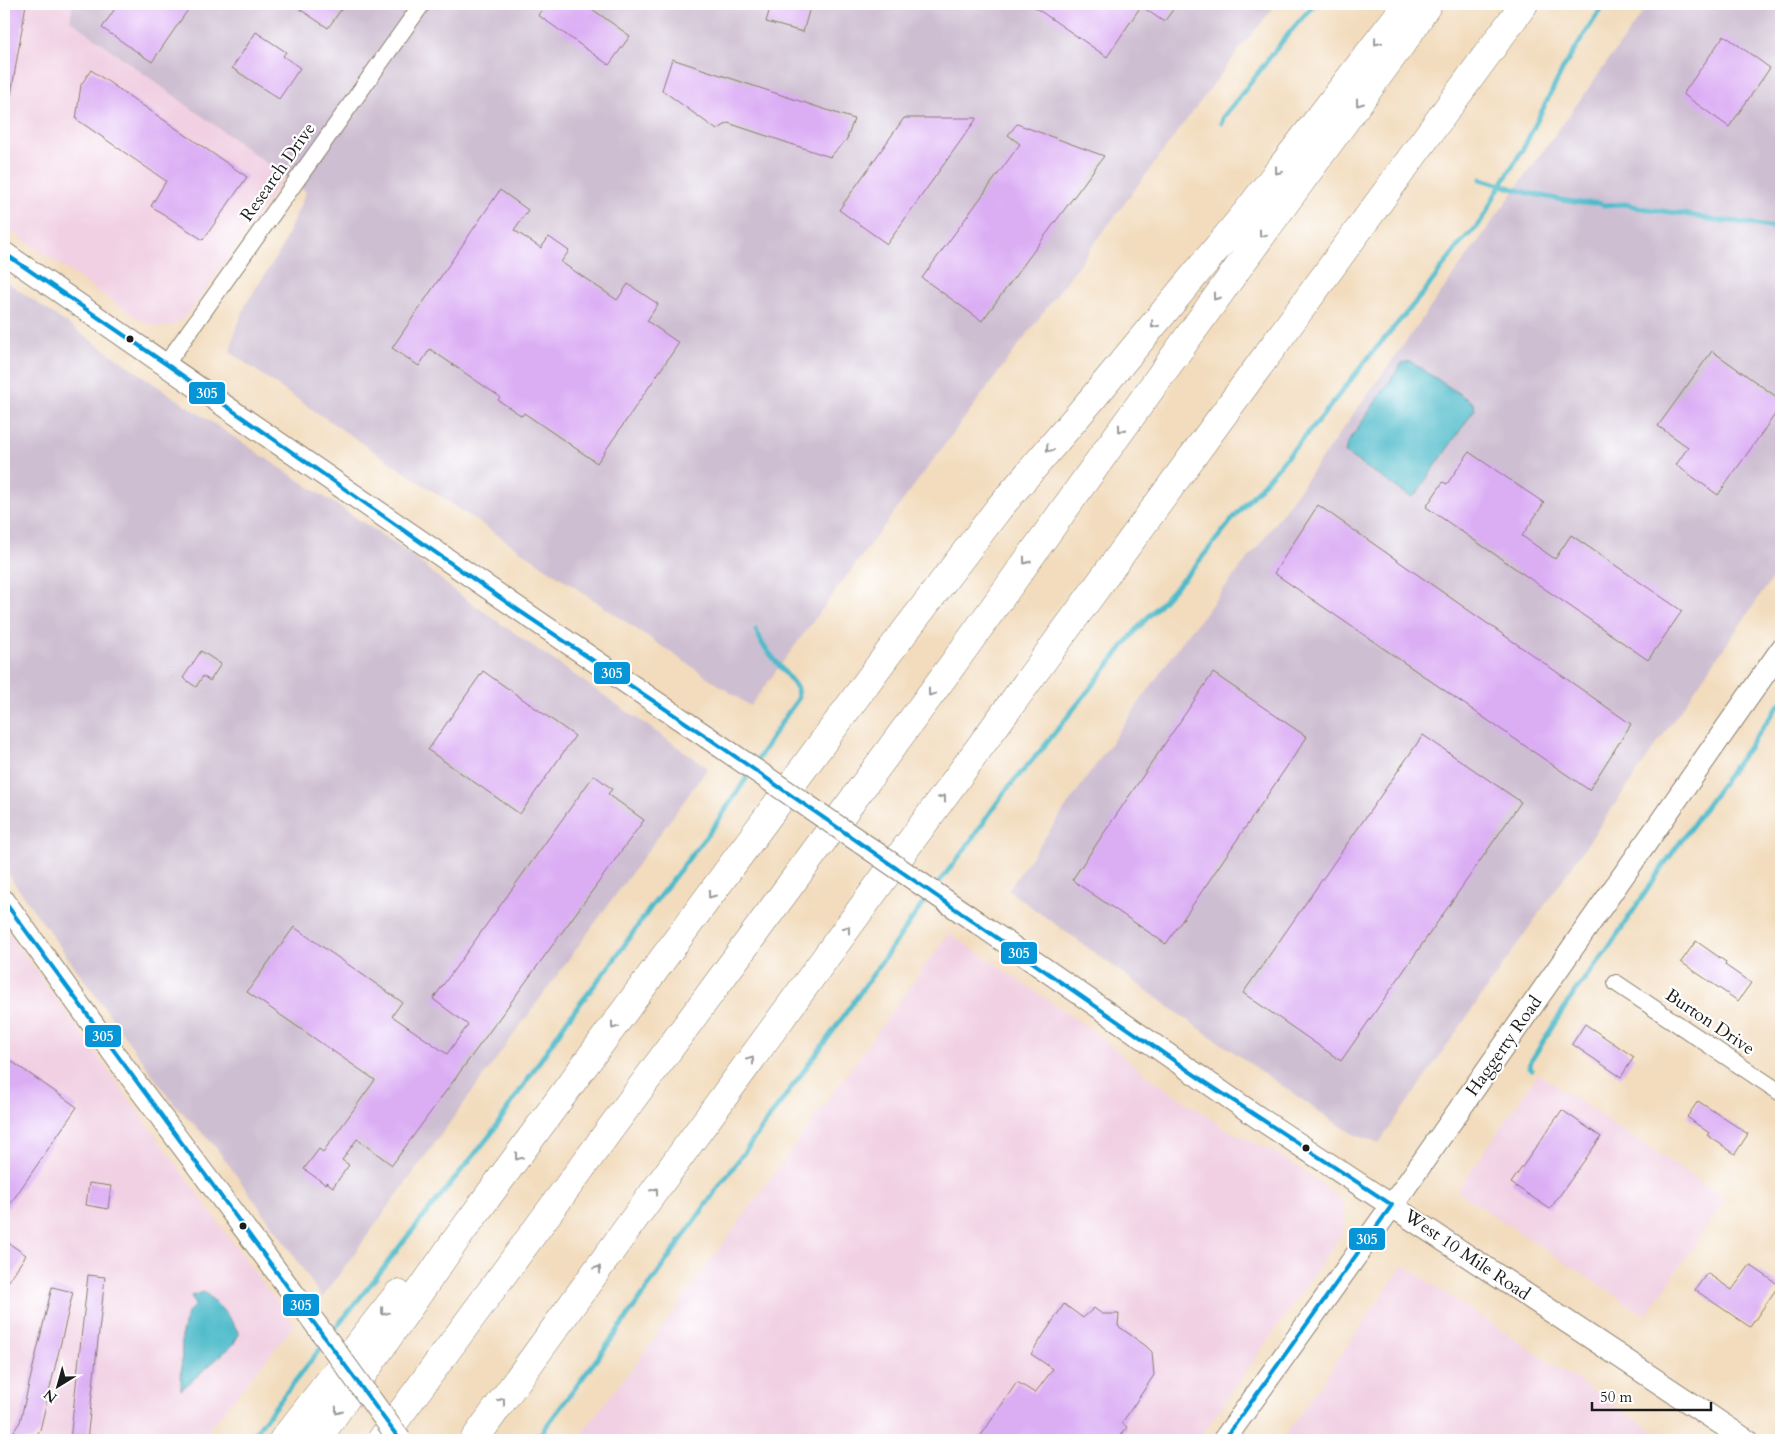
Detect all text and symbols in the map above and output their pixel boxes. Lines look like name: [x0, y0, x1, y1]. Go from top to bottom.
one-way arrow: [1374, 36, 1383, 46]
one-way arrow: [1356, 97, 1364, 106]
street label: Research Drive: [235, 117, 321, 227]
one-way arrow: [1275, 165, 1283, 174]
one-way arrow: [1259, 228, 1268, 238]
one-way arrow: [1213, 292, 1222, 301]
one-way arrow: [1150, 319, 1159, 328]
unlabelled marker: [125, 334, 135, 344]
line badge: 305: [188, 381, 226, 405]
text: 305: [196, 384, 218, 403]
one-way arrow: [1118, 424, 1127, 433]
one-way arrow: [1046, 444, 1055, 453]
one-way arrow: [1023, 555, 1032, 565]
line badge: 305: [593, 661, 631, 685]
text: 305: [601, 664, 623, 683]
one-way arrow: [928, 687, 937, 697]
one-way arrow: [937, 794, 946, 804]
one-way arrow: [708, 889, 717, 899]
one-way arrow: [841, 926, 849, 935]
line badge: 305: [1000, 941, 1038, 965]
text: 305: [1008, 944, 1030, 963]
street label: Burton Drive: [1660, 983, 1760, 1061]
street label: Haggerty Road: [1460, 990, 1548, 1101]
one-way arrow: [612, 1020, 620, 1029]
line badge: 305: [84, 1024, 122, 1048]
text: 305: [92, 1027, 114, 1046]
one-way arrow: [745, 1057, 753, 1066]
unlabelled marker: [1301, 1143, 1311, 1153]
one-way arrow: [515, 1151, 524, 1161]
one-way arrow: [649, 1188, 657, 1197]
street label: West 10 Mile Road: [1398, 1203, 1535, 1307]
unlabelled marker: [238, 1221, 248, 1231]
line badge: 305: [1348, 1227, 1386, 1251]
text: 305: [1356, 1230, 1378, 1249]
one-way arrow: [592, 1265, 601, 1275]
line badge: 305: [282, 1293, 320, 1317]
text: 305: [290, 1296, 312, 1315]
one-way arrow: [381, 1306, 390, 1316]
north arrow: [32, 1362, 82, 1412]
scale bar: [1592, 1379, 1711, 1411]
text: N: [40, 1385, 61, 1407]
text: 50 m: [1600, 1387, 1632, 1407]
one-way arrow: [497, 1398, 505, 1407]
one-way arrow: [335, 1405, 344, 1415]

